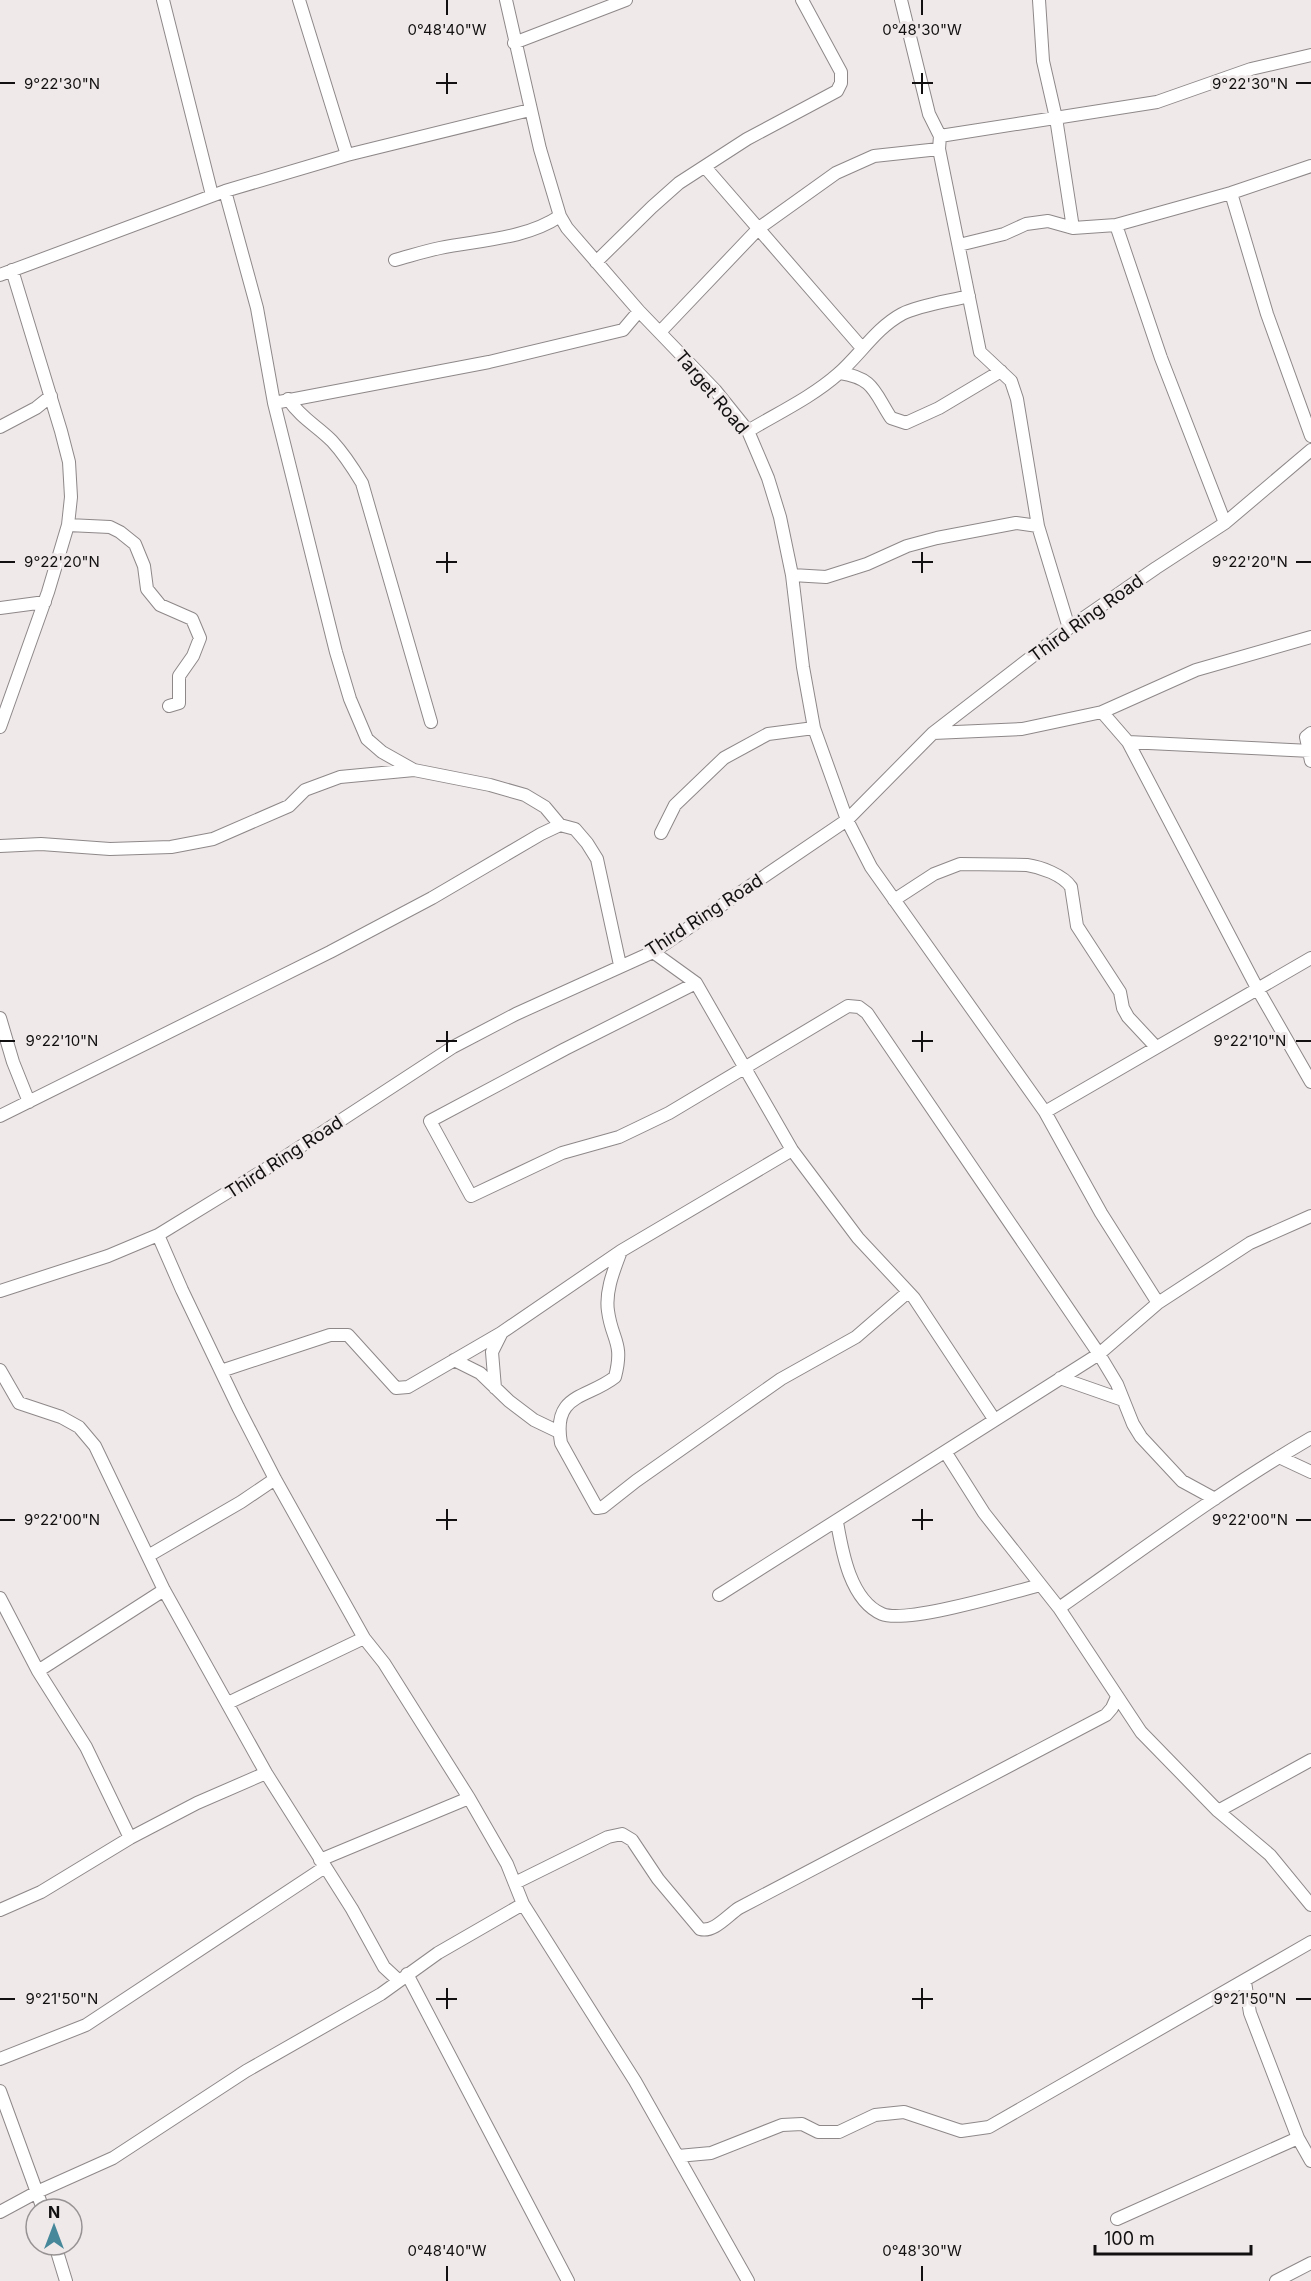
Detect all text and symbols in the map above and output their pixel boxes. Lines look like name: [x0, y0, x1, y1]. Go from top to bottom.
text: 0°48'40"W: [407, 20, 487, 39]
text: 0°48'30"W: [882, 20, 962, 39]
text: 9°22'30"N: [24, 74, 100, 93]
text: 9°22'30"N: [1212, 74, 1288, 93]
street label: Target Road: [671, 346, 753, 438]
text: 9°22'20"N: [24, 552, 100, 571]
text: 9°22'20"N: [1212, 552, 1288, 571]
street label: Third Ring Road: [1025, 570, 1147, 666]
street label: Third Ring Road: [642, 869, 766, 961]
text: 9°22'10"N: [26, 1031, 98, 1050]
text: 9°22'10"N: [1214, 1031, 1286, 1050]
street label: Third Ring Road: [222, 1111, 346, 1203]
text: 9°22'00"N: [24, 1510, 100, 1529]
text: 9°22'00"N: [1212, 1510, 1288, 1529]
text: 9°21'50"N: [26, 1989, 98, 2008]
text: 9°21'50"N: [1214, 1989, 1286, 2008]
north arrow: [24, 2197, 84, 2257]
text: N: [48, 2202, 60, 2222]
scale bar: [1095, 2218, 1251, 2256]
text: 100 m: [1104, 2228, 1155, 2249]
text: 0°48'40"W: [407, 2241, 487, 2260]
text: 0°48'30"W: [882, 2241, 962, 2260]

